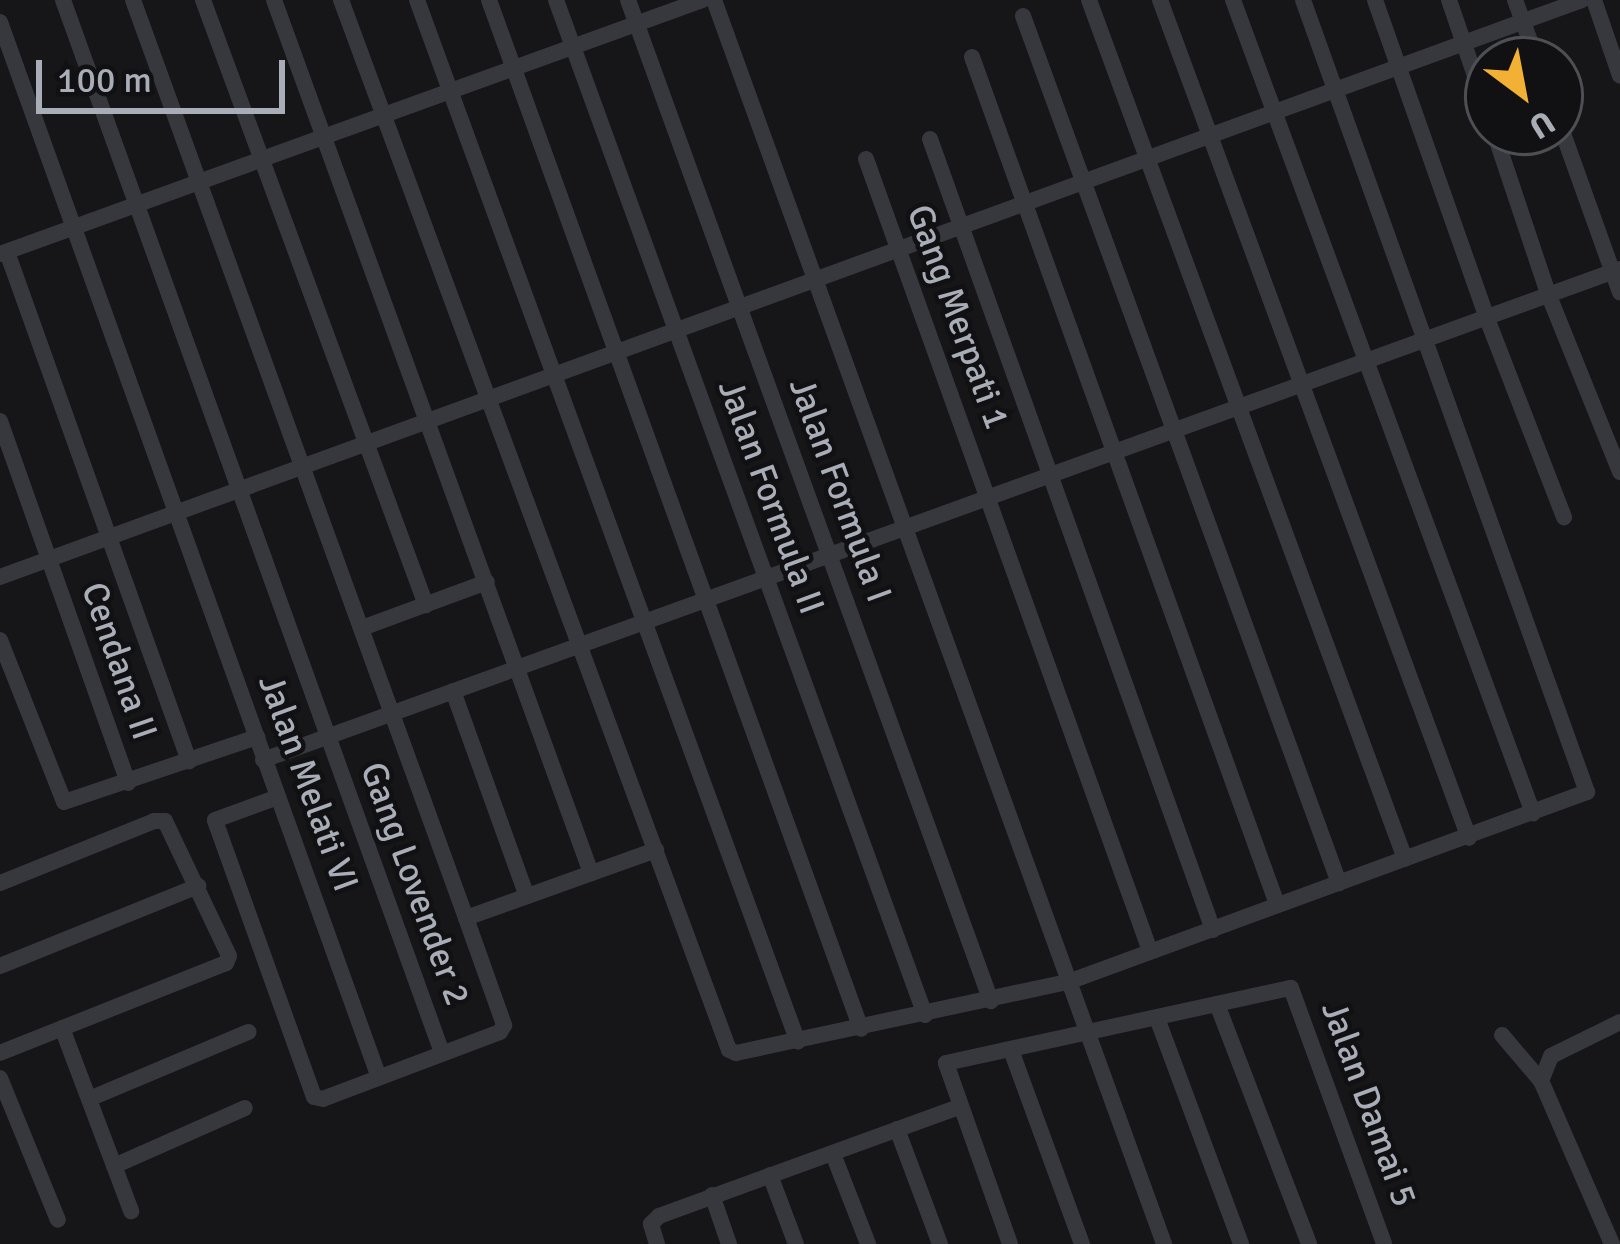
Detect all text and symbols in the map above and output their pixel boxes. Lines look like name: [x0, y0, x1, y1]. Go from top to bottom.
scale bar: [42, 36, 291, 110]
north arrow: [1464, 36, 1584, 156]
text: 100 m: [57, 58, 152, 103]
text: U: [1521, 101, 1562, 148]
street label: Gang Merpati 1: [897, 199, 1019, 435]
street label: Jalan Formula I: [779, 372, 901, 608]
street label: Jalan Formula II: [709, 374, 833, 620]
street label: Cendana II: [72, 577, 166, 745]
street label: Jalan Melati VI: [249, 669, 367, 897]
street label: Gang Lovender 2: [351, 757, 479, 1011]
street label: Jalan Damai 5: [1312, 995, 1426, 1213]

